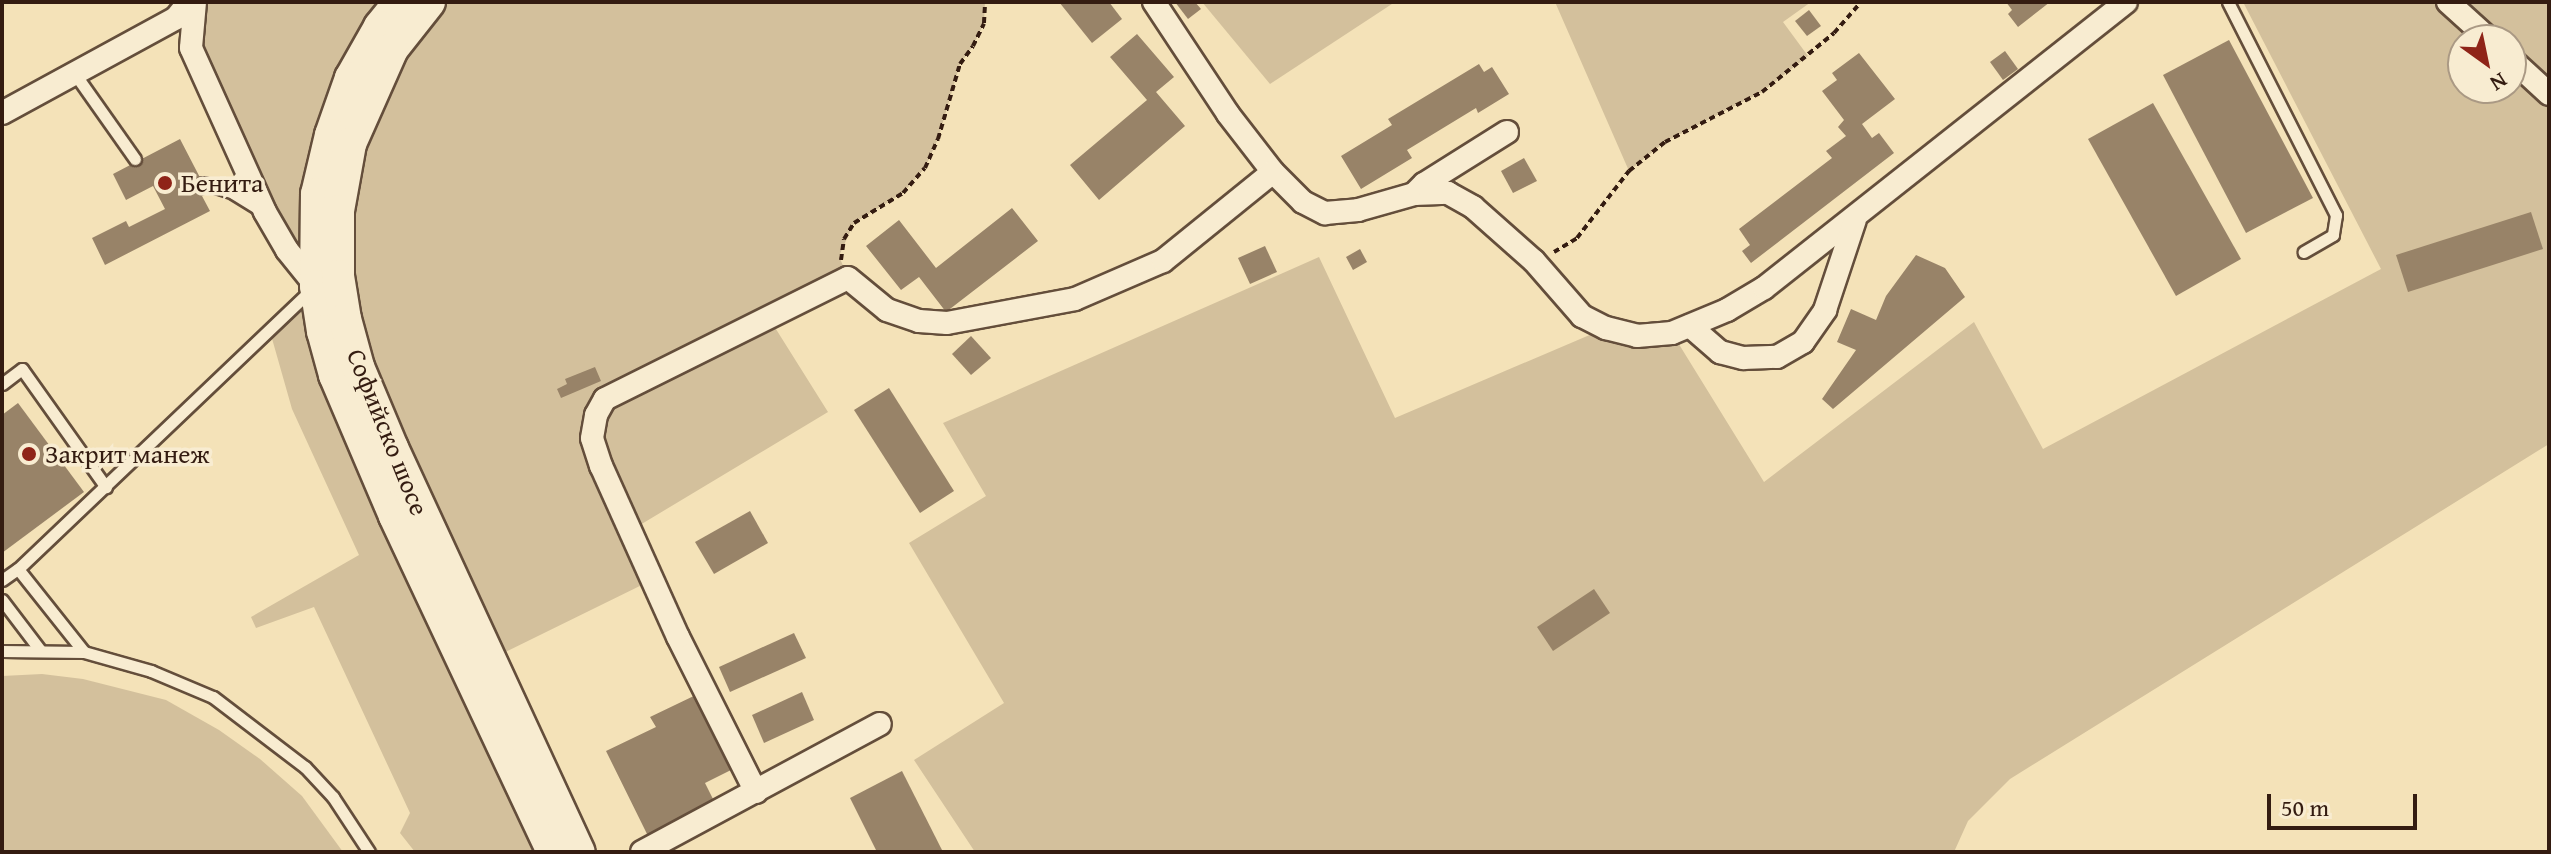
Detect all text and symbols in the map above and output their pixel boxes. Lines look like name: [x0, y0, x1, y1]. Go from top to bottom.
north arrow: [2447, 24, 2527, 104]
text: N: [2484, 65, 2514, 100]
place label: Бенита: [181, 167, 263, 199]
marker: Бенита: [156, 174, 174, 192]
street label: Софийско шосе: [340, 344, 436, 520]
place label: Закрит манеж: [45, 438, 209, 470]
marker: Закрит манеж: [20, 445, 38, 463]
scale bar: [2271, 778, 2421, 828]
text: 50 m: [2281, 790, 2329, 825]

